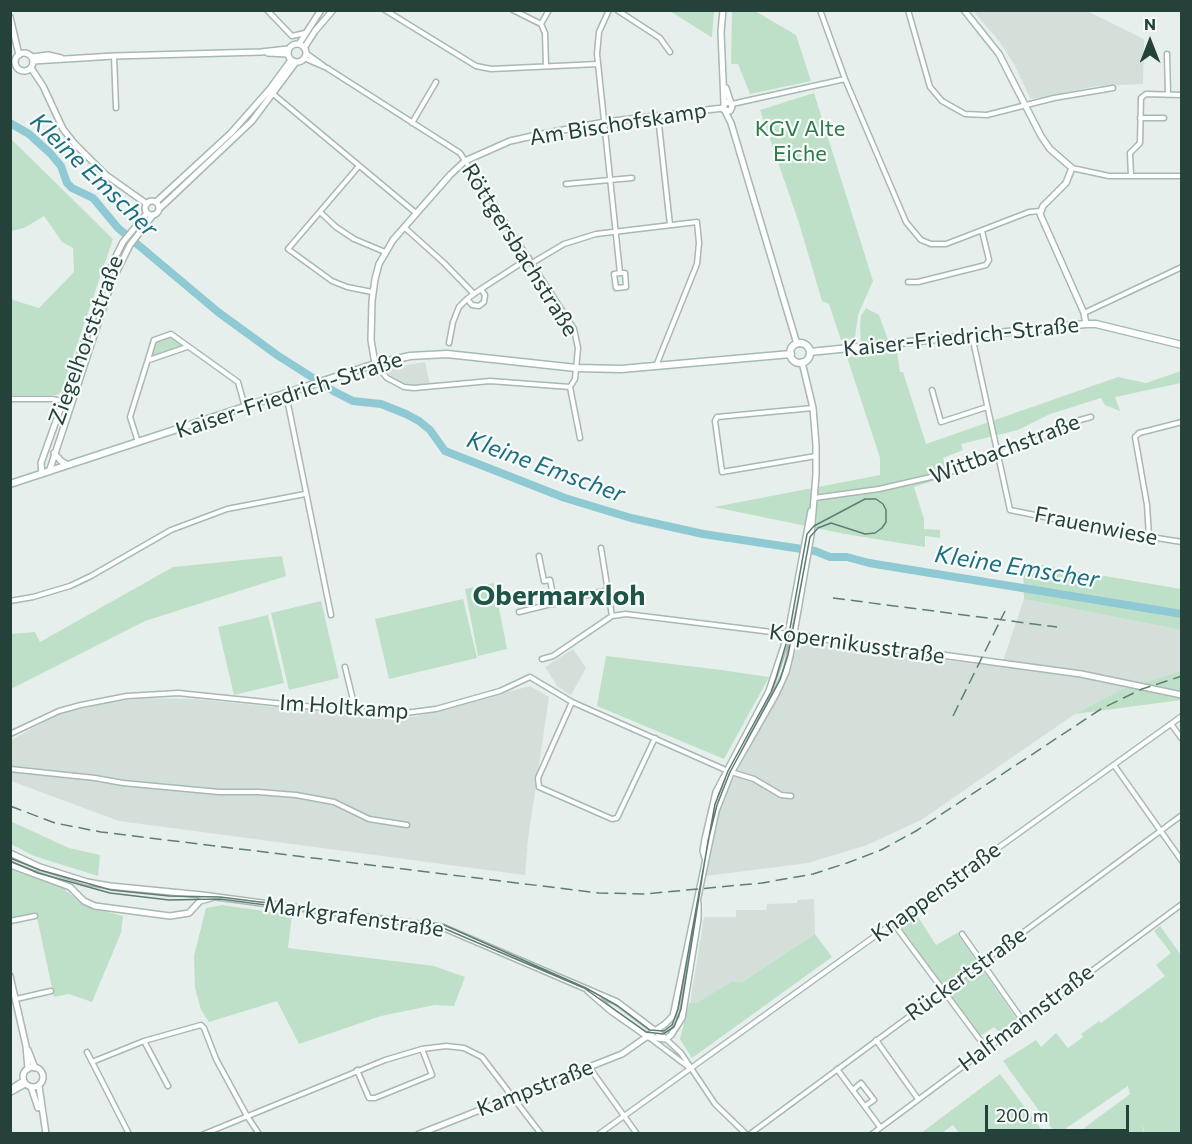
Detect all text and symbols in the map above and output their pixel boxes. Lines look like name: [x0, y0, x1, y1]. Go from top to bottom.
north arrow: [1120, 12, 1180, 72]
text: N: [1144, 14, 1156, 33]
street label: Am Bischofskamp: [528, 97, 708, 151]
water label: Kleine Emscher: [24, 107, 164, 243]
park label: KGV Alte Eiche: [755, 116, 845, 168]
street label: Röttgersbachstraße: [456, 159, 584, 341]
street label: Ziegelhorststraße: [43, 252, 129, 428]
street label: Kaiser-Friedrich-Straße: [842, 312, 1080, 362]
street label: Kaiser-Friedrich-Straße: [172, 346, 406, 444]
street label: Wittbachstraße: [926, 408, 1084, 490]
water label: Kleine Emscher: [463, 425, 629, 509]
street label: Frauenwiese: [1032, 501, 1160, 551]
water label: Kleine Emscher: [933, 540, 1101, 594]
district label: Obermarxloh: [473, 579, 645, 613]
street label: Kopernikusstraße: [768, 619, 946, 669]
street label: Im Holtkamp: [279, 689, 409, 725]
street label: Knappenstraße: [866, 836, 1006, 948]
street label: Markgrafenstraße: [262, 891, 446, 943]
street label: Rückertstraße: [901, 921, 1031, 1027]
street label: Halfmannstraße: [953, 959, 1099, 1077]
street label: Kampstraße: [473, 1054, 597, 1122]
scale bar: [988, 1093, 1132, 1131]
text: 200 m: [996, 1104, 1049, 1126]

